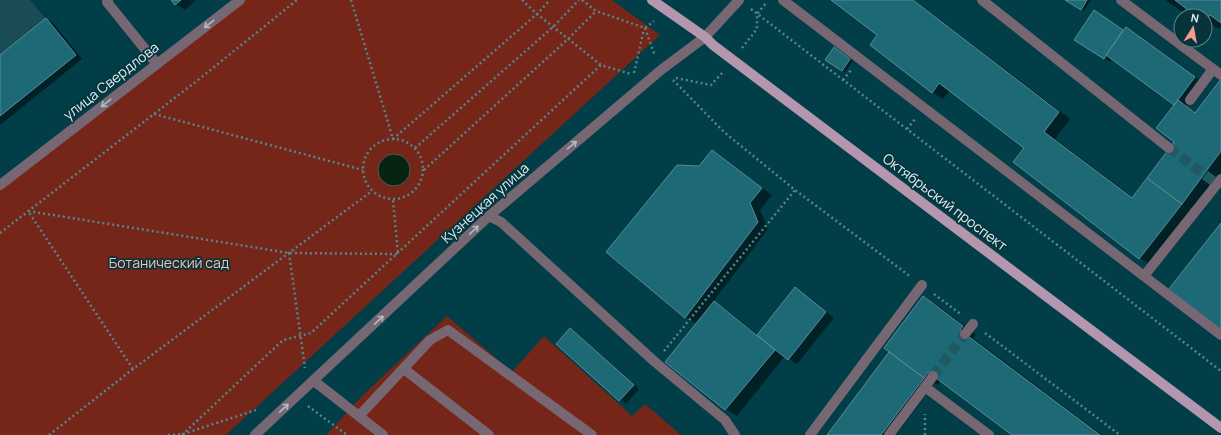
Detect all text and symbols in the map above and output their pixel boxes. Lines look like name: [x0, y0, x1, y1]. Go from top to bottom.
north arrow: [1173, 8, 1213, 48]
text: N: [1190, 10, 1200, 26]
one-way arrow: [203, 20, 214, 28]
street label: улица Свердлова: [59, 37, 162, 124]
one-way arrow: [100, 99, 111, 107]
one-way arrow: [566, 141, 577, 150]
street label: Октябрьский проспект: [879, 148, 1011, 255]
street label: Кузнецкая улица: [437, 158, 533, 247]
one-way arrow: [468, 226, 479, 235]
park label: Ботанический сад: [109, 253, 229, 272]
one-way arrow: [374, 315, 384, 325]
one-way arrow: [279, 404, 289, 413]

